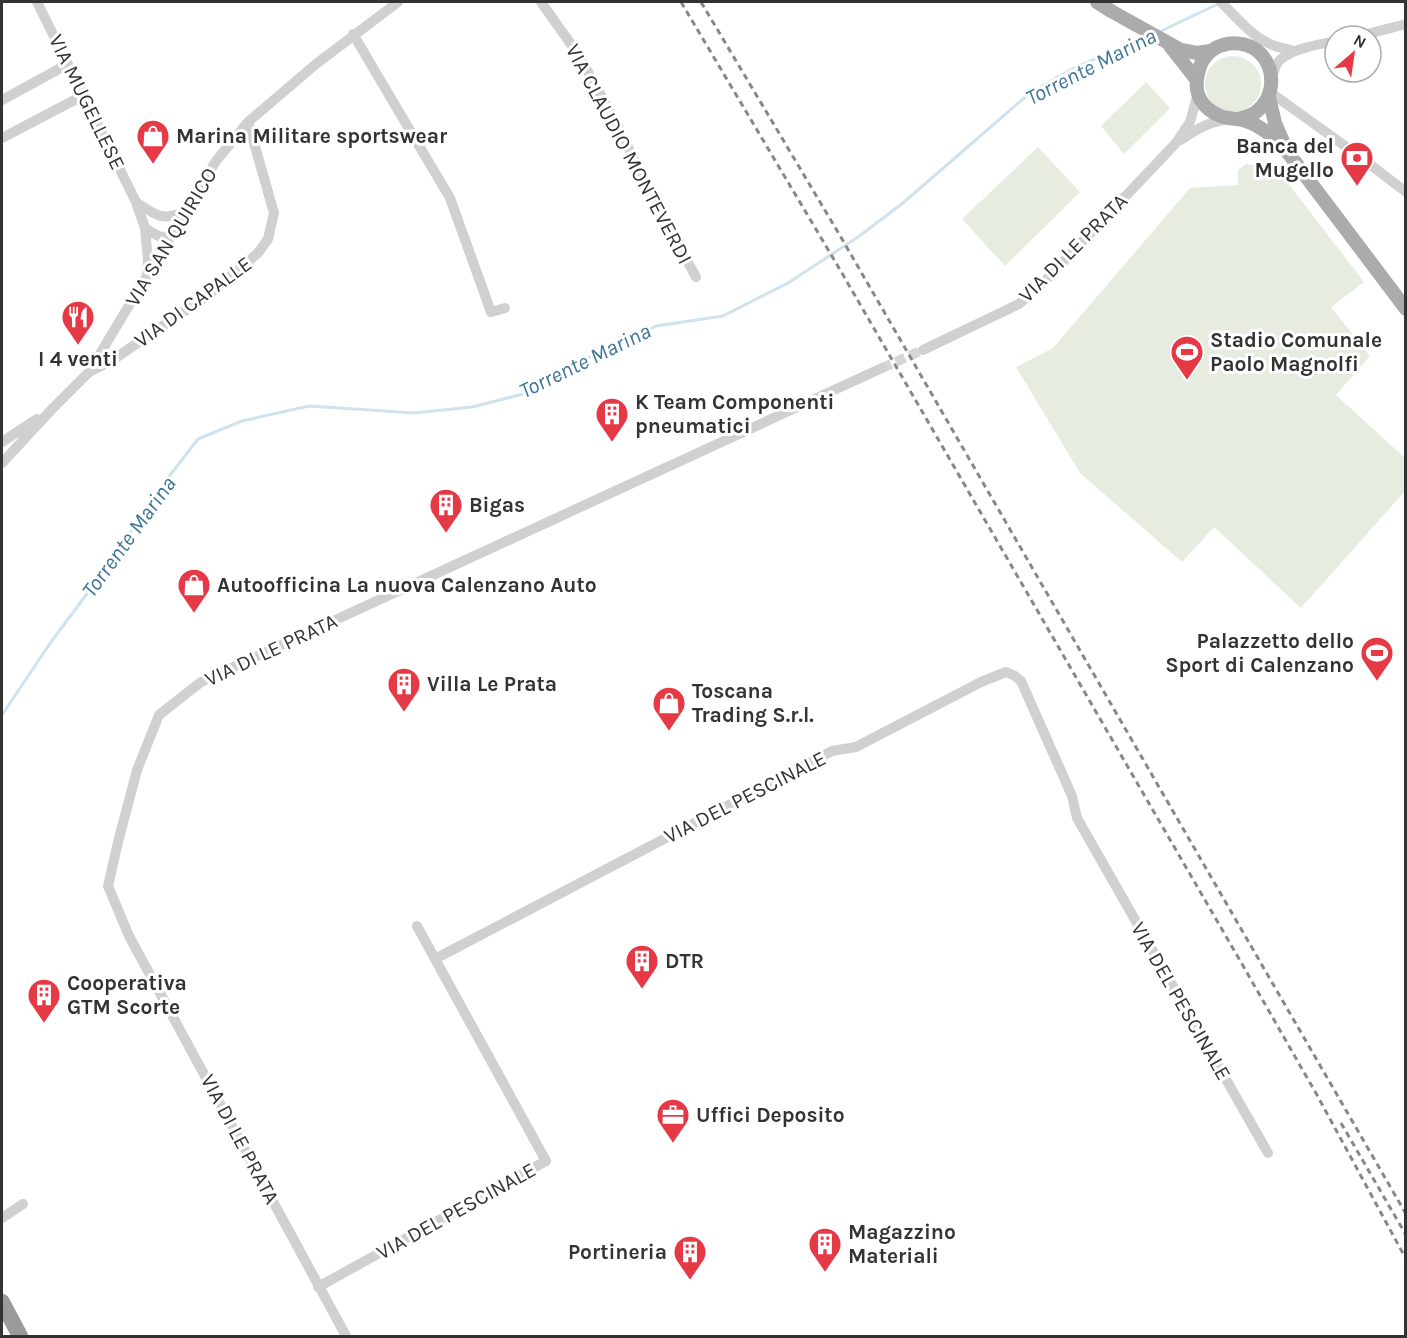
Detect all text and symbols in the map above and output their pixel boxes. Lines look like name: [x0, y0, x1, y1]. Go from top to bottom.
water label: Torrente Marina: [1021, 23, 1161, 111]
north arrow: [1323, 24, 1383, 84]
street label: VIA MUGELLESE: [44, 30, 130, 174]
text: N: [1350, 30, 1370, 52]
street label: VIA CLAUDIO MONTEVERDI: [561, 40, 697, 268]
shop icon: Marina Militare sportswear: [135, 118, 171, 165]
place label: Marina Militare sportswear: [176, 124, 448, 148]
place label: Banca del Mugello: [1236, 134, 1334, 182]
bank icon: Banca del Mugello: [1339, 140, 1375, 187]
street label: VIA SAN QUIRICO: [120, 163, 222, 311]
street label: VIA DI LE PRATA: [1014, 189, 1132, 307]
street label: VIA DI CAPALLE: [130, 252, 256, 352]
restaurant icon: I 4 venti: [60, 299, 96, 346]
water label: Torrente Marina: [515, 318, 655, 404]
place label: Stadio Comunale Paolo Magnolfi: [1210, 328, 1382, 376]
sports icon: Stadio Comunale Paolo Magnolfi: [1169, 334, 1205, 381]
place label: I 4 venti: [38, 347, 118, 371]
place label: K Team Componenti pneumatici: [635, 390, 834, 438]
building icon: K Team Componenti pneumatici: [594, 396, 630, 443]
water label: Torrente Marina: [76, 471, 182, 603]
building icon: Bigas: [428, 487, 464, 534]
place label: Bigas: [469, 493, 525, 517]
shop icon: Autoofficina La nuova Calenzano Auto: [176, 567, 212, 614]
place label: Autoofficina La nuova Calenzano Auto: [217, 573, 597, 597]
street label: VIA DI LE PRATA: [201, 609, 341, 691]
place label: Palazzetto dello Sport di Calenzano: [1165, 629, 1354, 677]
sports icon: Palazzetto dello Sport di Calenzano: [1359, 635, 1395, 682]
building icon: Villa Le Prata: [386, 666, 422, 713]
place label: Villa Le Prata: [427, 672, 557, 696]
place label: Toscana Trading S.r.l.: [692, 679, 814, 727]
shop icon: Toscana Trading S.r.l.: [651, 685, 687, 732]
street label: VIA DEL PESCINALE: [660, 746, 830, 848]
street label: VIA DEL PESCINALE: [1126, 918, 1236, 1084]
building icon: DTR: [624, 943, 660, 990]
place label: DTR: [665, 949, 704, 973]
place label: Cooperativa GTM Scorte: [67, 971, 187, 1019]
building icon: Cooperativa GTM Scorte: [26, 977, 62, 1024]
street label: VIA DI LE PRATA: [196, 1070, 284, 1208]
office icon: Uffici Deposito: [655, 1097, 691, 1144]
place label: Uffici Deposito: [696, 1103, 845, 1127]
street label: VIA DEL PESCINALE: [372, 1157, 540, 1265]
place label: Magazzino Materiali: [848, 1220, 956, 1268]
building icon: Magazzino Materiali: [807, 1226, 843, 1273]
building icon: Portineria: [672, 1234, 708, 1281]
place label: Portineria: [568, 1240, 667, 1264]

